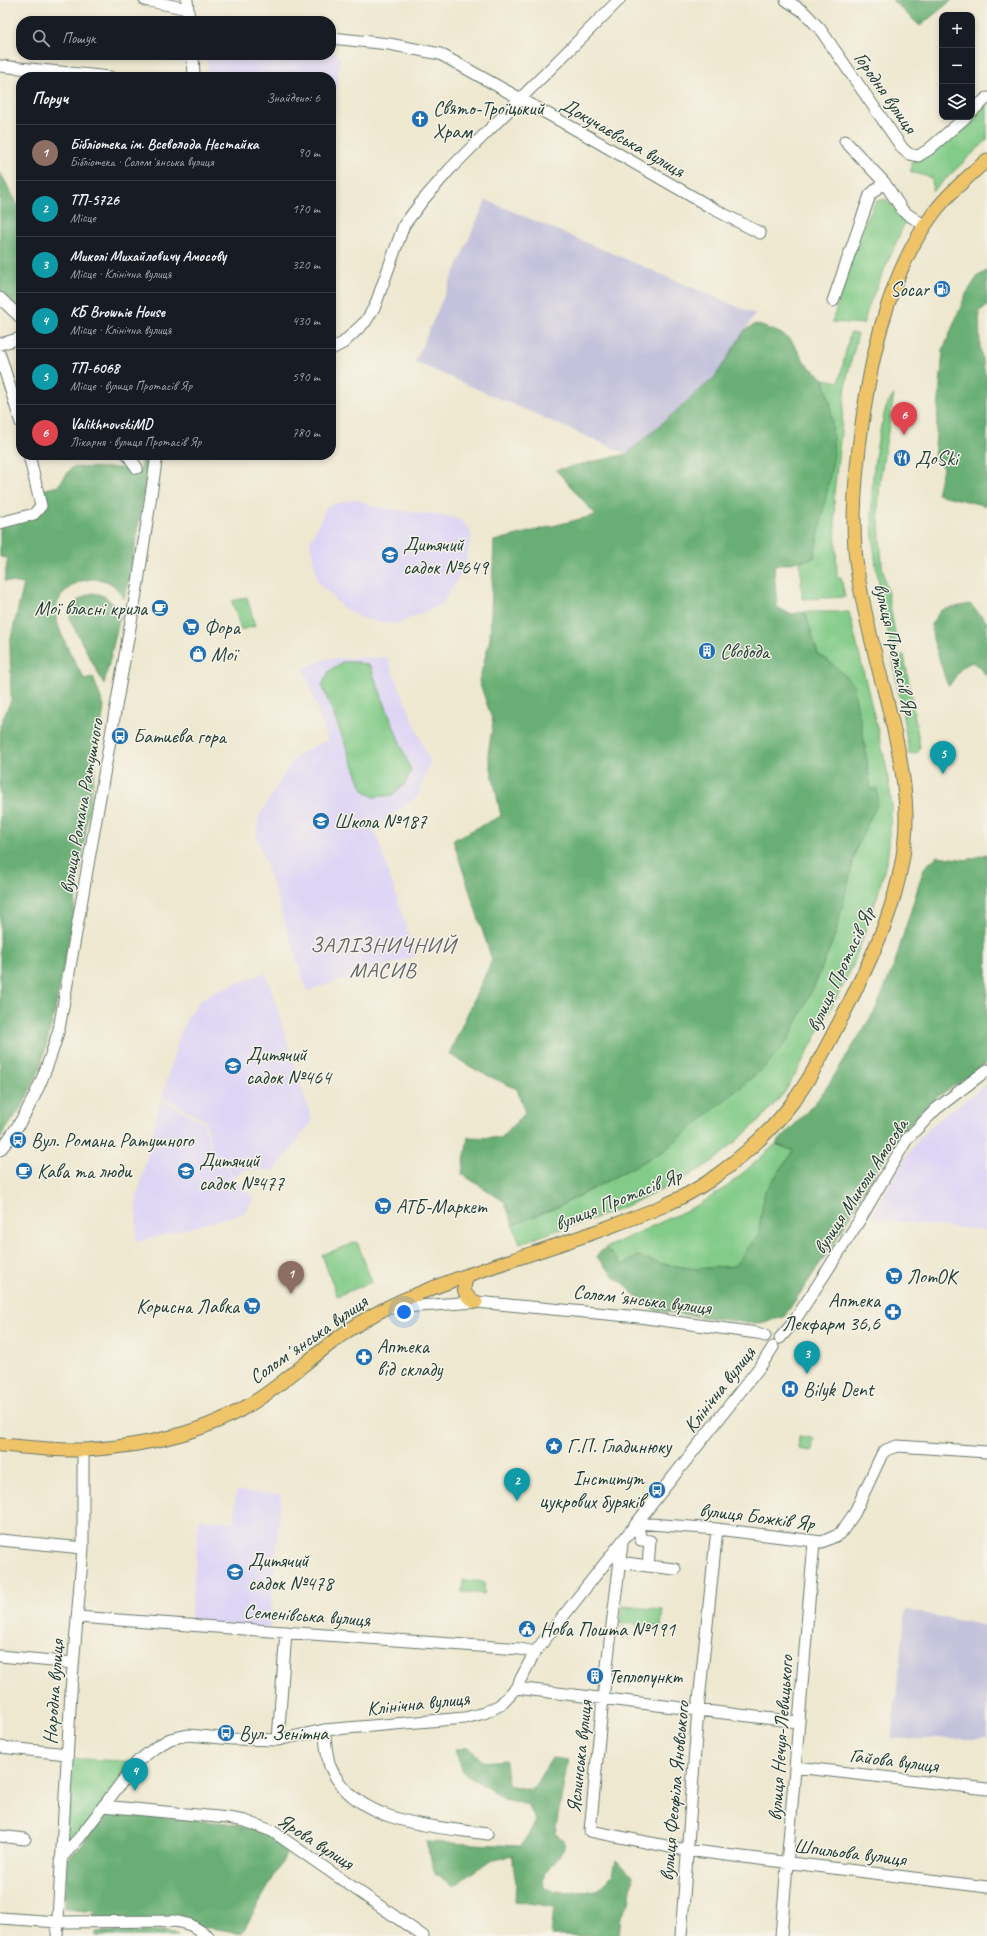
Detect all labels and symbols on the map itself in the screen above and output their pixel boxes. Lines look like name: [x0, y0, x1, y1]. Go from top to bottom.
street label: Городня вулиця: [848, 47, 924, 140]
street label: Докучаєвська вулиця: [556, 92, 690, 183]
place label: Свято-Троїцький Храм: [433, 96, 546, 144]
church icon: Свято-Троїцький Храм: [410, 109, 430, 129]
place label: Socar: [890, 277, 931, 302]
fuel station icon: Socar: [932, 279, 952, 299]
pin: 6: [891, 402, 917, 435]
place label: ДоSki: [915, 446, 960, 471]
restaurant icon: ДоSki: [892, 448, 912, 468]
place label: Дитячий садок №649: [403, 532, 490, 580]
school or university icon: Дитячий садок №649: [380, 545, 400, 565]
street label: вулиця Протасів Яр: [868, 581, 923, 719]
place label: Мої власні крила: [35, 596, 149, 621]
cafe icon: Мої власні крила: [150, 598, 170, 618]
place label: Фора: [204, 615, 242, 640]
supermarket icon: Фора: [181, 617, 201, 637]
place label: Свобода: [720, 639, 771, 664]
building icon: Свобода: [697, 641, 717, 661]
place label: Мої: [211, 642, 240, 667]
shop icon: Мої: [188, 644, 208, 664]
street label: вулиця Романа Ратушного: [54, 716, 109, 895]
place label: Батиєва гора: [133, 724, 228, 749]
bus stop icon: Батиєва гора: [110, 726, 130, 746]
pin: 5: [930, 741, 956, 774]
place label: Школа №187: [334, 809, 427, 834]
school or university icon: Школа №187: [311, 811, 331, 831]
street label: вулиця Протасів Яр: [801, 902, 881, 1036]
district label: ЗАЛІЗНИЧНИЙ МАСИВ: [310, 931, 459, 984]
place label: Дитячий садок №464: [246, 1042, 333, 1090]
school or university icon: Дитячий садок №464: [223, 1056, 243, 1076]
street label: вулиця Миколи Амосова: [807, 1112, 914, 1259]
place label: Вул. Романа Ратушного: [31, 1128, 194, 1153]
bus stop icon: Вул. Романа Ратушного: [8, 1130, 28, 1150]
place label: Дитячий садок №477: [199, 1148, 285, 1196]
place label: Кава та люди: [37, 1159, 133, 1184]
cafe icon: Кава та люди: [14, 1161, 34, 1181]
school or university icon: Дитячий садок №477: [176, 1161, 196, 1181]
street label: вулиця Протасів Яр: [551, 1162, 687, 1236]
place label: АТБ-Маркет: [396, 1194, 488, 1219]
supermarket icon: АТБ-Маркет: [373, 1196, 393, 1216]
pin: 1: [278, 1261, 304, 1294]
place label: ЛотОК: [907, 1264, 959, 1289]
supermarket icon: ЛотОК: [884, 1266, 904, 1286]
street label: Соломʼянська вулиця: [572, 1279, 714, 1321]
street label: Соломʼянська вулиця: [244, 1288, 374, 1389]
place label: Аптека Лекфарм 36,6: [782, 1288, 882, 1336]
place label: Корисна Лавка: [136, 1294, 241, 1319]
supermarket icon: Корисна Лавка: [242, 1296, 262, 1316]
your location: [394, 1302, 414, 1322]
pharmacy icon: Аптека Лекфарм 36,6: [883, 1302, 903, 1322]
place label: Аптека від складу: [377, 1334, 444, 1382]
street label: Клінічна вулиця: [678, 1340, 761, 1438]
pin: 3: [794, 1341, 820, 1374]
pharmacy icon: Аптека від складу: [354, 1347, 374, 1367]
place label: Bilyk Dent: [803, 1377, 876, 1402]
hospital icon: Bilyk Dent: [780, 1379, 800, 1399]
place label: Г.П. Гладинюку: [567, 1434, 673, 1459]
place icon: Г.П. Гладинюку: [544, 1436, 564, 1456]
place label: Інститут цукрових буряків: [539, 1466, 649, 1514]
pin: 2: [504, 1468, 530, 1501]
bus stop icon: Інститут цукрових буряків: [647, 1480, 667, 1500]
street label: вулиця Божків Яр: [698, 1497, 817, 1536]
place label: Дитячий садок №478: [248, 1548, 335, 1596]
school or university icon: Дитячий садок №478: [225, 1562, 245, 1582]
street label: Семенівська вулиця: [243, 1599, 372, 1632]
place label: Нова Пошта №191: [540, 1617, 676, 1642]
public building icon: Нова Пошта №191: [517, 1619, 537, 1639]
street label: Народна вулиця: [37, 1637, 70, 1745]
street label: вулиця Нечуя-Левицького: [762, 1654, 799, 1822]
place label: Теплопункт: [608, 1664, 683, 1689]
building icon: Теплопункт: [585, 1666, 605, 1686]
street label: Клінічна вулиця: [366, 1686, 471, 1721]
street label: Яслинська вулиця: [561, 1698, 598, 1814]
street label: вулиця Феофіла Яновського: [654, 1699, 695, 1882]
place label: Вул. Зенітна: [239, 1721, 329, 1746]
bus stop icon: Вул. Зенітна: [216, 1723, 236, 1743]
street label: Гайова вулиця: [848, 1743, 941, 1779]
pin: 4: [122, 1758, 148, 1791]
street label: Ярова вулиця: [273, 1808, 360, 1876]
street label: Шпильова вулиця: [792, 1833, 910, 1872]

